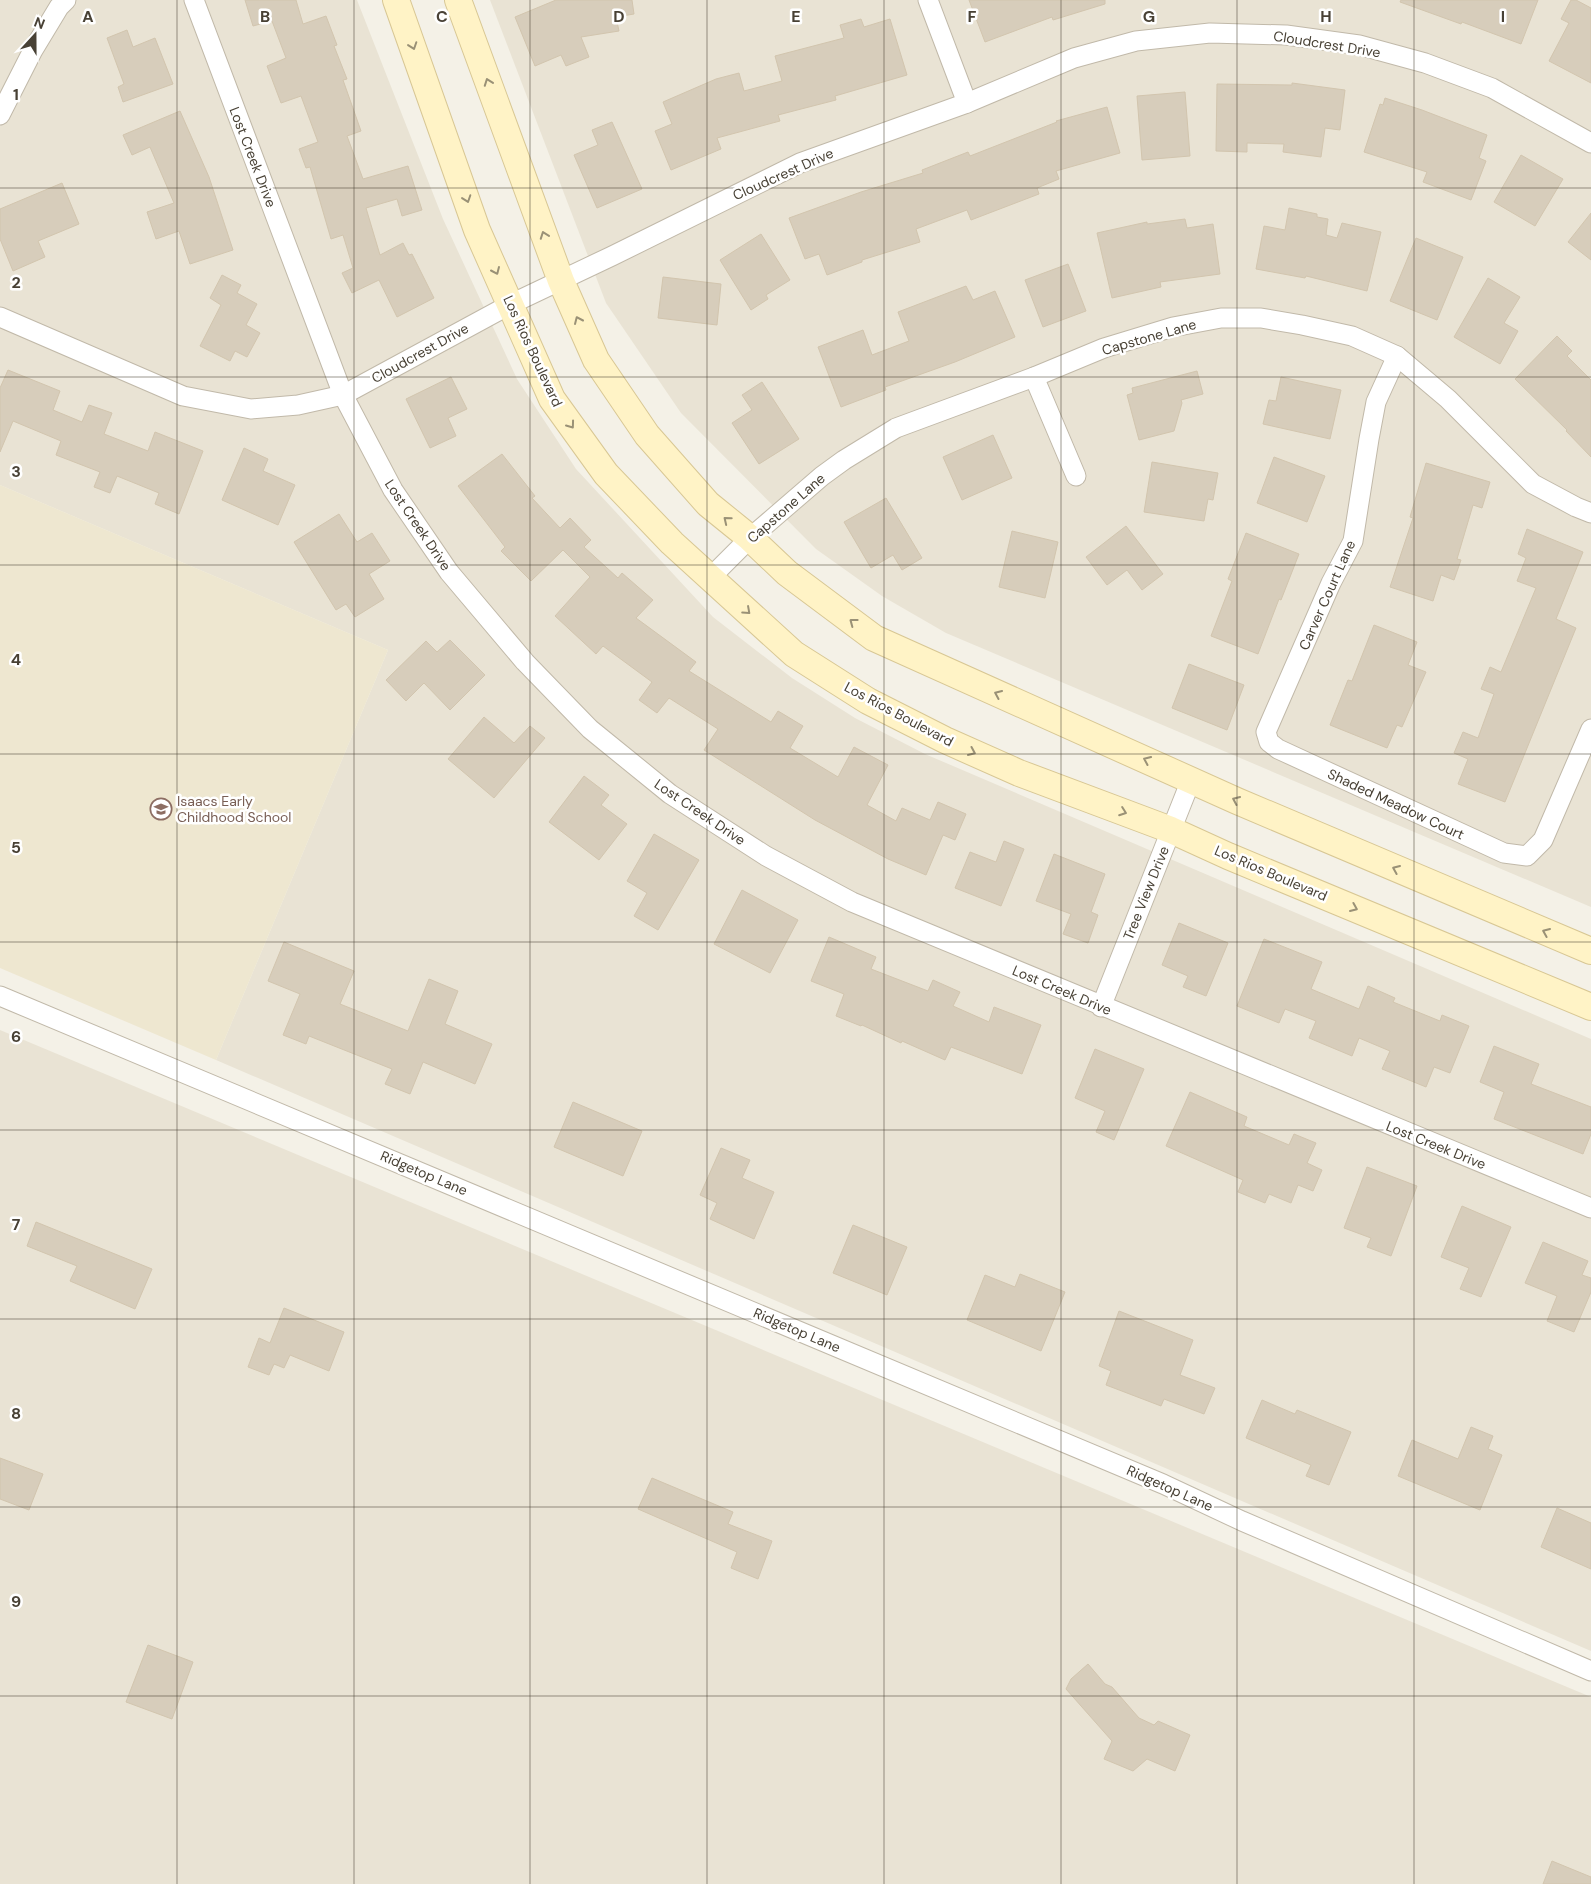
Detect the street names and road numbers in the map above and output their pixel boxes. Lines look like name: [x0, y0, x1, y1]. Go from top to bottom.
street label: Cloudcrest Drive: [1272, 27, 1382, 61]
street label: Lost Creek Drive: [226, 104, 280, 210]
street label: Cloudcrest Drive: [730, 144, 836, 204]
street label: Los Rios Boulevard: [499, 292, 567, 410]
street label: Capstone Lane: [1100, 315, 1198, 359]
street label: Cloudcrest Drive: [368, 319, 472, 387]
street label: Capstone Lane: [743, 469, 829, 547]
street label: Lost Creek Drive: [381, 476, 455, 574]
street label: Carver Court Lane: [1295, 537, 1359, 653]
street label: Los Rios Boulevard: [841, 678, 957, 750]
street label: Shaded Meadow Court: [1325, 764, 1467, 844]
street label: Lost Creek Drive: [651, 775, 749, 849]
street label: Los Rios Boulevard: [1212, 841, 1330, 905]
street label: Tree View Drive: [1119, 843, 1173, 943]
street label: Lost Creek Drive: [1010, 961, 1114, 1019]
street label: Lost Creek Drive: [1383, 1117, 1489, 1173]
street label: Ridgetop Lane: [378, 1147, 470, 1199]
street label: Ridgetop Lane: [751, 1304, 843, 1356]
street label: Ridgetop Lane: [1124, 1461, 1216, 1515]

